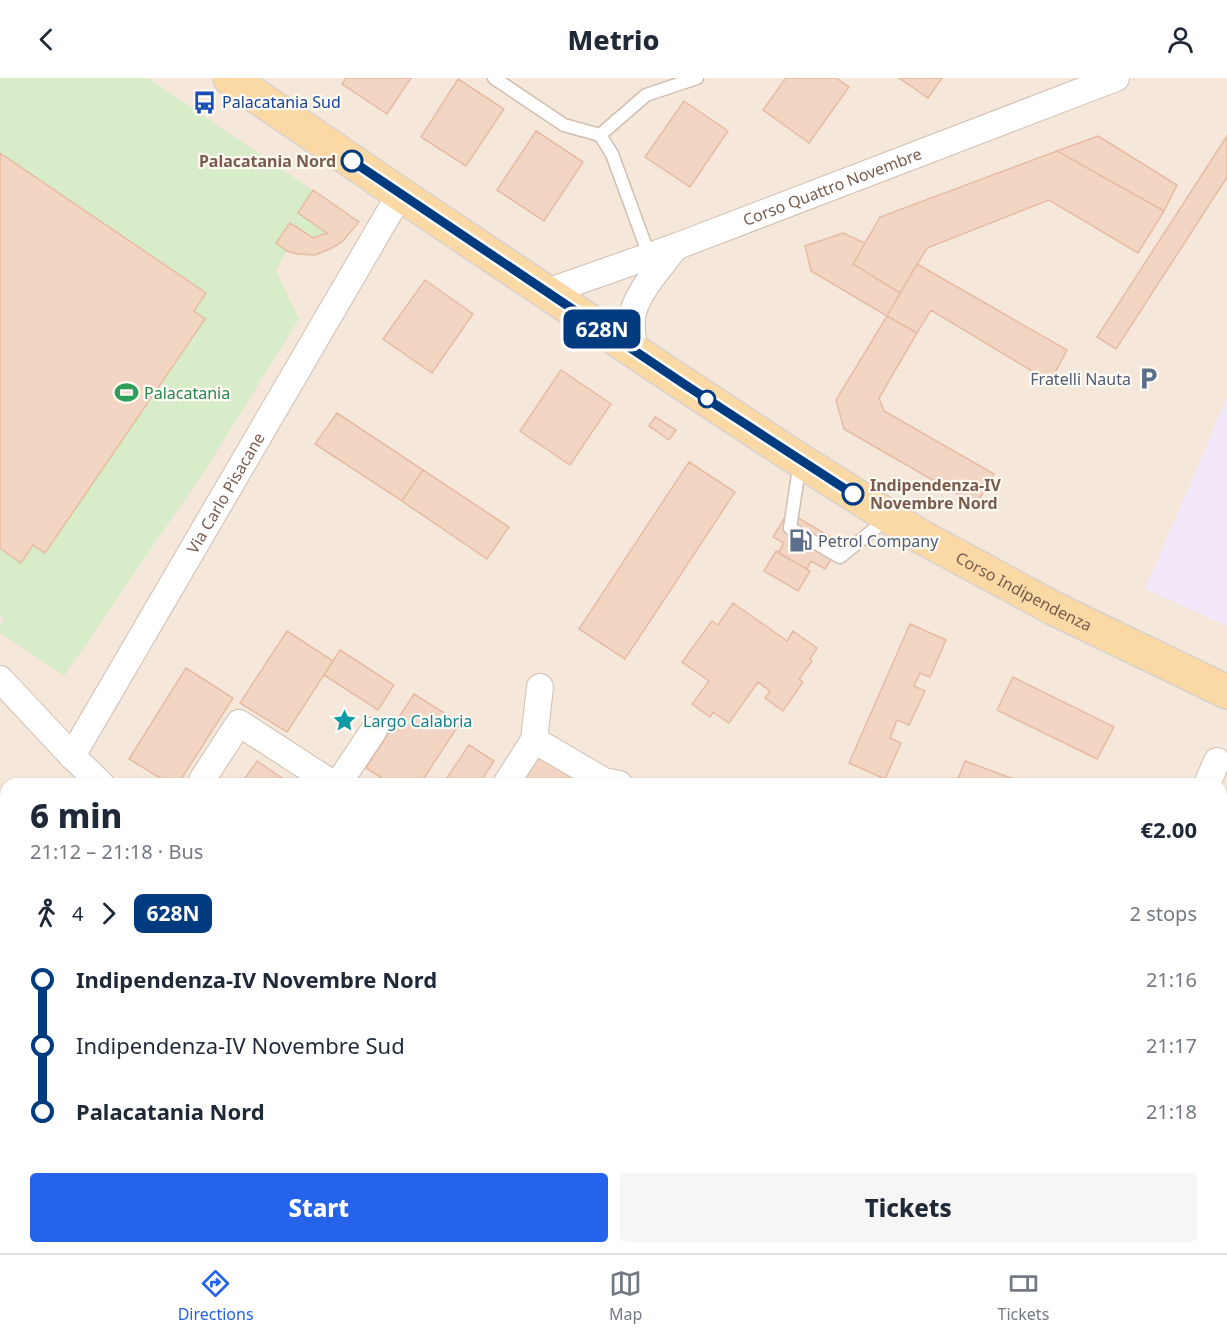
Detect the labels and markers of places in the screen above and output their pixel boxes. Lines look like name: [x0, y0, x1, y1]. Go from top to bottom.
bus stop icon: Palacatania Sud: [191, 89, 217, 115]
place label: Palacatania Sud: [222, 91, 341, 113]
place label: Palacatania Nord: [199, 150, 336, 172]
marker: Palacatania Nord: [341, 150, 363, 172]
parking icon: Fratelli Nauta: [1136, 366, 1162, 392]
place label: Fratelli Nauta: [1030, 368, 1131, 390]
sports icon: Palacatania: [113, 380, 139, 406]
place label: Palacatania: [144, 382, 230, 404]
unlabelled marker: [698, 390, 716, 408]
place label: Indipendenza-IV Novembre Nord: [870, 474, 1001, 514]
marker: Indipendenza-IV Novembre Nord: [842, 483, 864, 505]
fuel station icon: Petrol Company: [787, 528, 813, 554]
place label: Petrol Company: [818, 530, 939, 552]
place icon: Largo Calabria: [332, 708, 358, 734]
place label: Largo Calabria: [363, 710, 472, 732]

